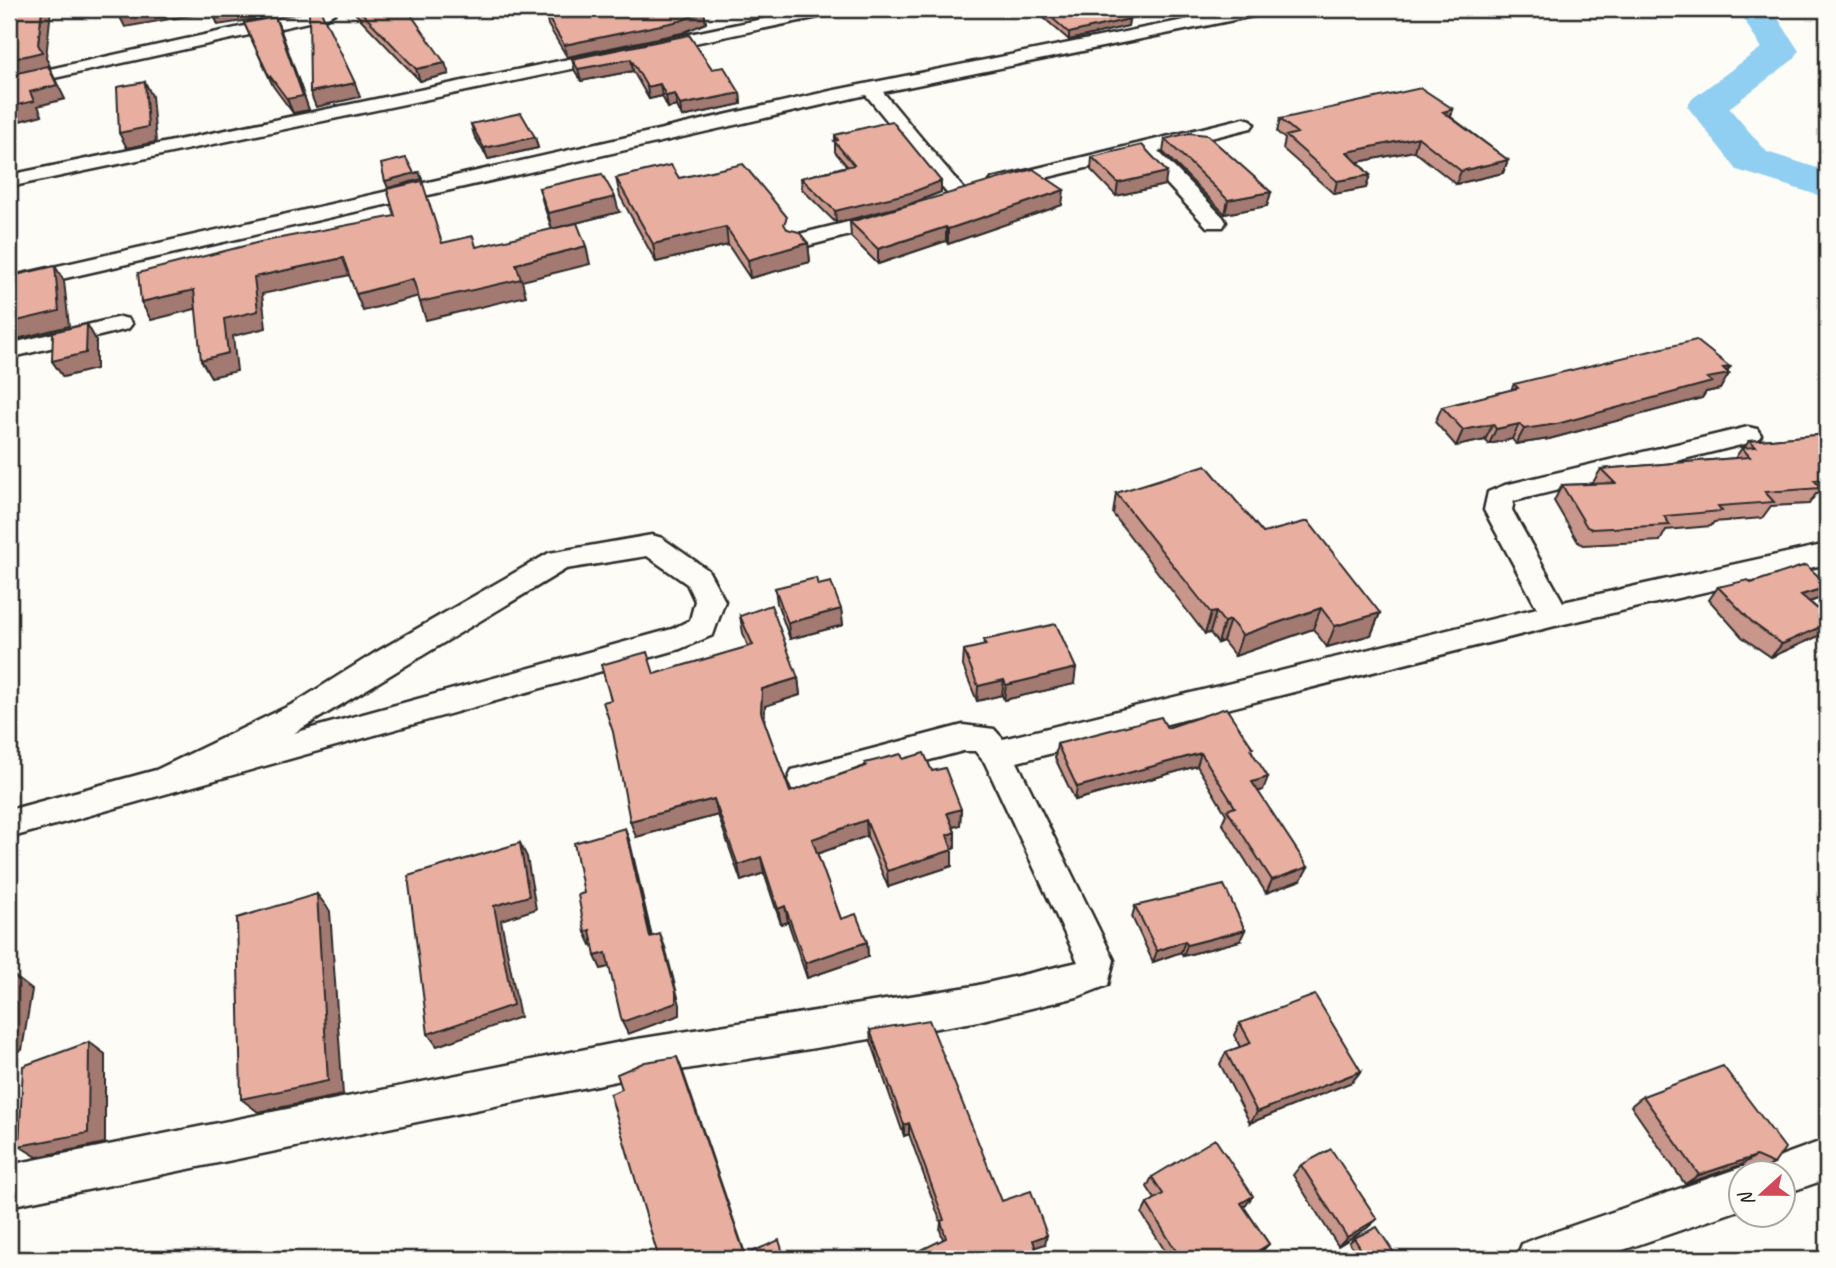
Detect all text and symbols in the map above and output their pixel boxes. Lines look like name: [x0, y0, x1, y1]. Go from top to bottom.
north arrow: [1728, 1160, 1798, 1230]
text: N: [1733, 1187, 1760, 1210]

